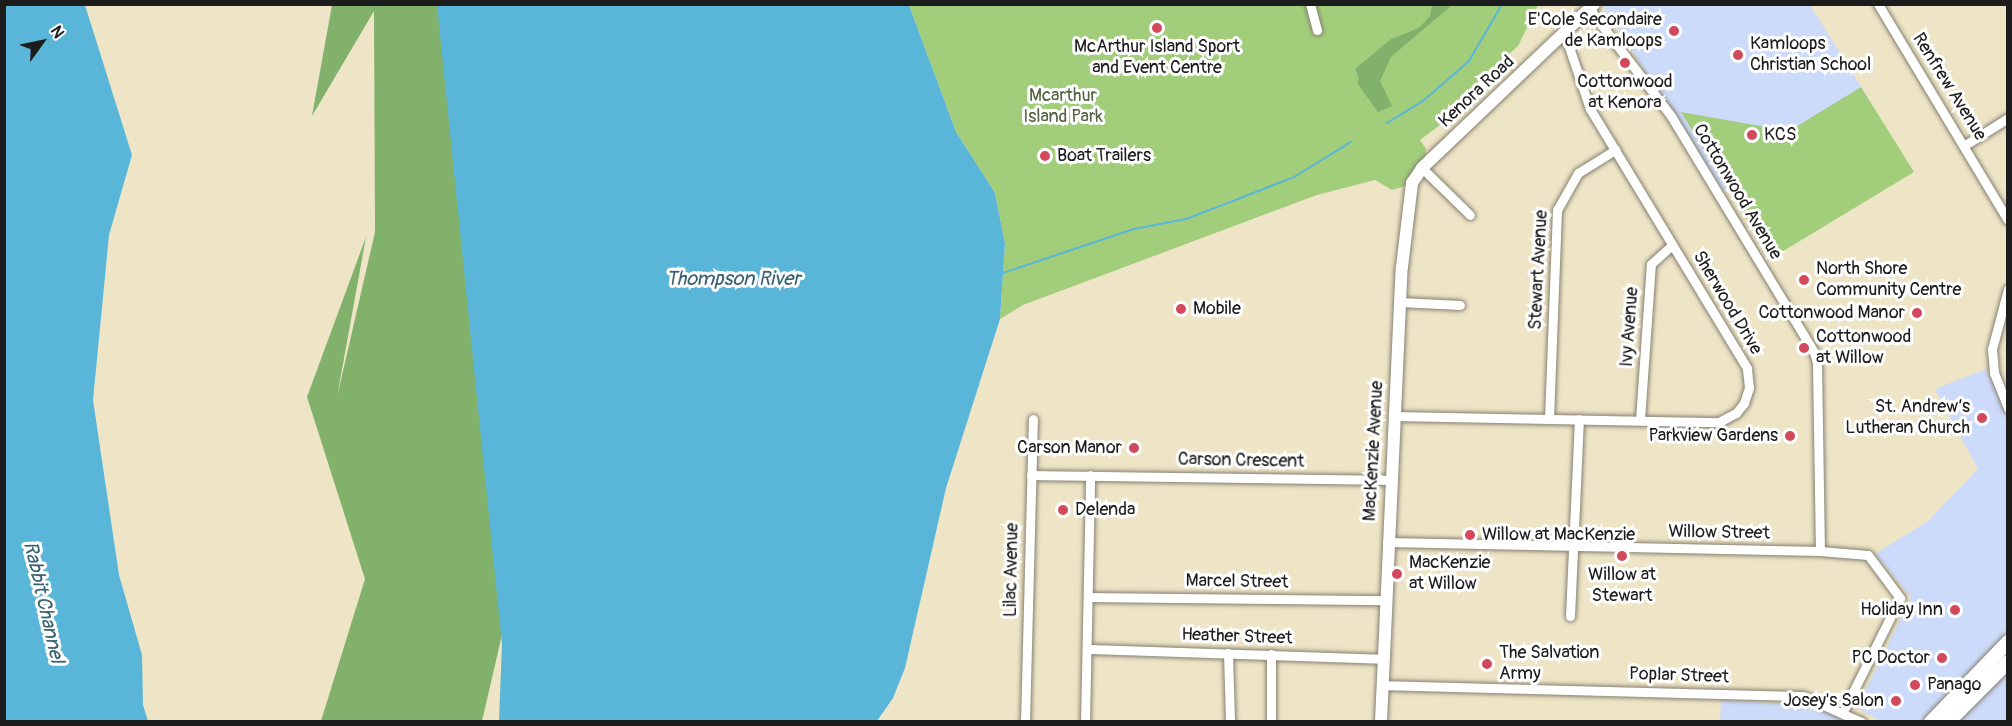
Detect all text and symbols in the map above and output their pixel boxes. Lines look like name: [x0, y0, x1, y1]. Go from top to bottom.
place label: E'Cole Secondaire de Kamloops: [1528, 10, 1662, 52]
north arrow: [12, 12, 72, 72]
marker: McArthur Island Sport and Event Centre: [1150, 21, 1164, 35]
text: N: [46, 22, 68, 42]
marker: E'Cole Secondaire de Kamloops: [1667, 24, 1681, 38]
street label: Renfrew Avenue: [1907, 29, 1991, 145]
place label: Kamloops Christian School: [1750, 34, 1871, 76]
place label: McArthur Island Sport and Event Centre: [1074, 37, 1240, 80]
marker: Kamloops Christian School: [1731, 48, 1745, 62]
street label: Kenora Road: [1435, 52, 1519, 132]
marker: Cottonwood at Kenora: [1618, 56, 1632, 70]
place label: Cottonwood at Kenora: [1577, 72, 1673, 115]
park label: Mcarthur Island Park: [1023, 86, 1103, 128]
street label: Cottonwood Avenue: [1688, 120, 1786, 264]
place label: KCS: [1764, 124, 1796, 146]
marker: KCS: [1745, 128, 1759, 142]
place label: Boat Trailers: [1057, 145, 1151, 167]
marker: Boat Trailers: [1038, 149, 1052, 163]
street label: Stewart Avenue: [1525, 209, 1553, 331]
street label: Sherwood Drive: [1688, 247, 1766, 359]
place label: North Shore Community Centre: [1816, 259, 1961, 302]
water label: Thompson River: [666, 266, 800, 290]
marker: North Shore Community Centre: [1797, 273, 1811, 287]
street label: Ivy Avenue: [1616, 286, 1644, 368]
place label: Mobile: [1193, 298, 1241, 320]
marker: Mobile: [1174, 302, 1188, 316]
place label: Cottonwood Manor: [1758, 302, 1905, 324]
marker: Cottonwood Manor: [1910, 306, 1924, 320]
place label: Cottonwood at Willow: [1816, 327, 1911, 370]
marker: Cottonwood at Willow: [1797, 341, 1811, 355]
street label: MacKenzie Avenue: [1360, 380, 1388, 522]
place label: St. Andrew’s Lutheran Church: [1845, 397, 1970, 440]
marker: St. Andrew’s Lutheran Church: [1975, 411, 1989, 425]
place label: Parkview Gardens: [1648, 425, 1778, 447]
marker: Parkview Gardens: [1783, 429, 1797, 443]
place label: Carson Manor: [1017, 437, 1122, 459]
marker: Carson Manor: [1127, 441, 1141, 455]
street label: Carson Crescent: [1178, 449, 1304, 473]
place label: Delenda: [1075, 499, 1135, 521]
marker: Delenda: [1056, 503, 1070, 517]
street label: Willow Street: [1668, 521, 1770, 545]
street label: Lilac Avenue: [1000, 523, 1024, 617]
place label: Willow at MacKenzie: [1482, 524, 1635, 546]
marker: Willow at MacKenzie: [1463, 528, 1477, 542]
water label: Rabbit Channel: [18, 539, 70, 665]
marker: Willow at Stewart: [1615, 549, 1629, 563]
place label: MacKenzie at Willow: [1409, 553, 1490, 596]
place label: Willow at Stewart: [1588, 565, 1656, 608]
marker: MacKenzie at Willow: [1390, 567, 1404, 581]
street label: Marcel Street: [1185, 570, 1289, 594]
place label: Holiday Inn: [1860, 599, 1943, 621]
marker: Holiday Inn: [1948, 603, 1962, 617]
street label: Heather Street: [1181, 624, 1293, 650]
place label: The Salvation Army: [1499, 643, 1599, 686]
place label: PC Doctor: [1852, 647, 1930, 669]
marker: PC Doctor: [1935, 651, 1949, 665]
marker: The Salvation Army: [1480, 657, 1494, 671]
street label: Poplar Street: [1629, 663, 1729, 689]
place label: Panago: [1927, 674, 1981, 696]
marker: Panago: [1908, 678, 1922, 692]
place label: Josey's Salon: [1783, 690, 1884, 712]
marker: Josey's Salon: [1889, 694, 1903, 708]

